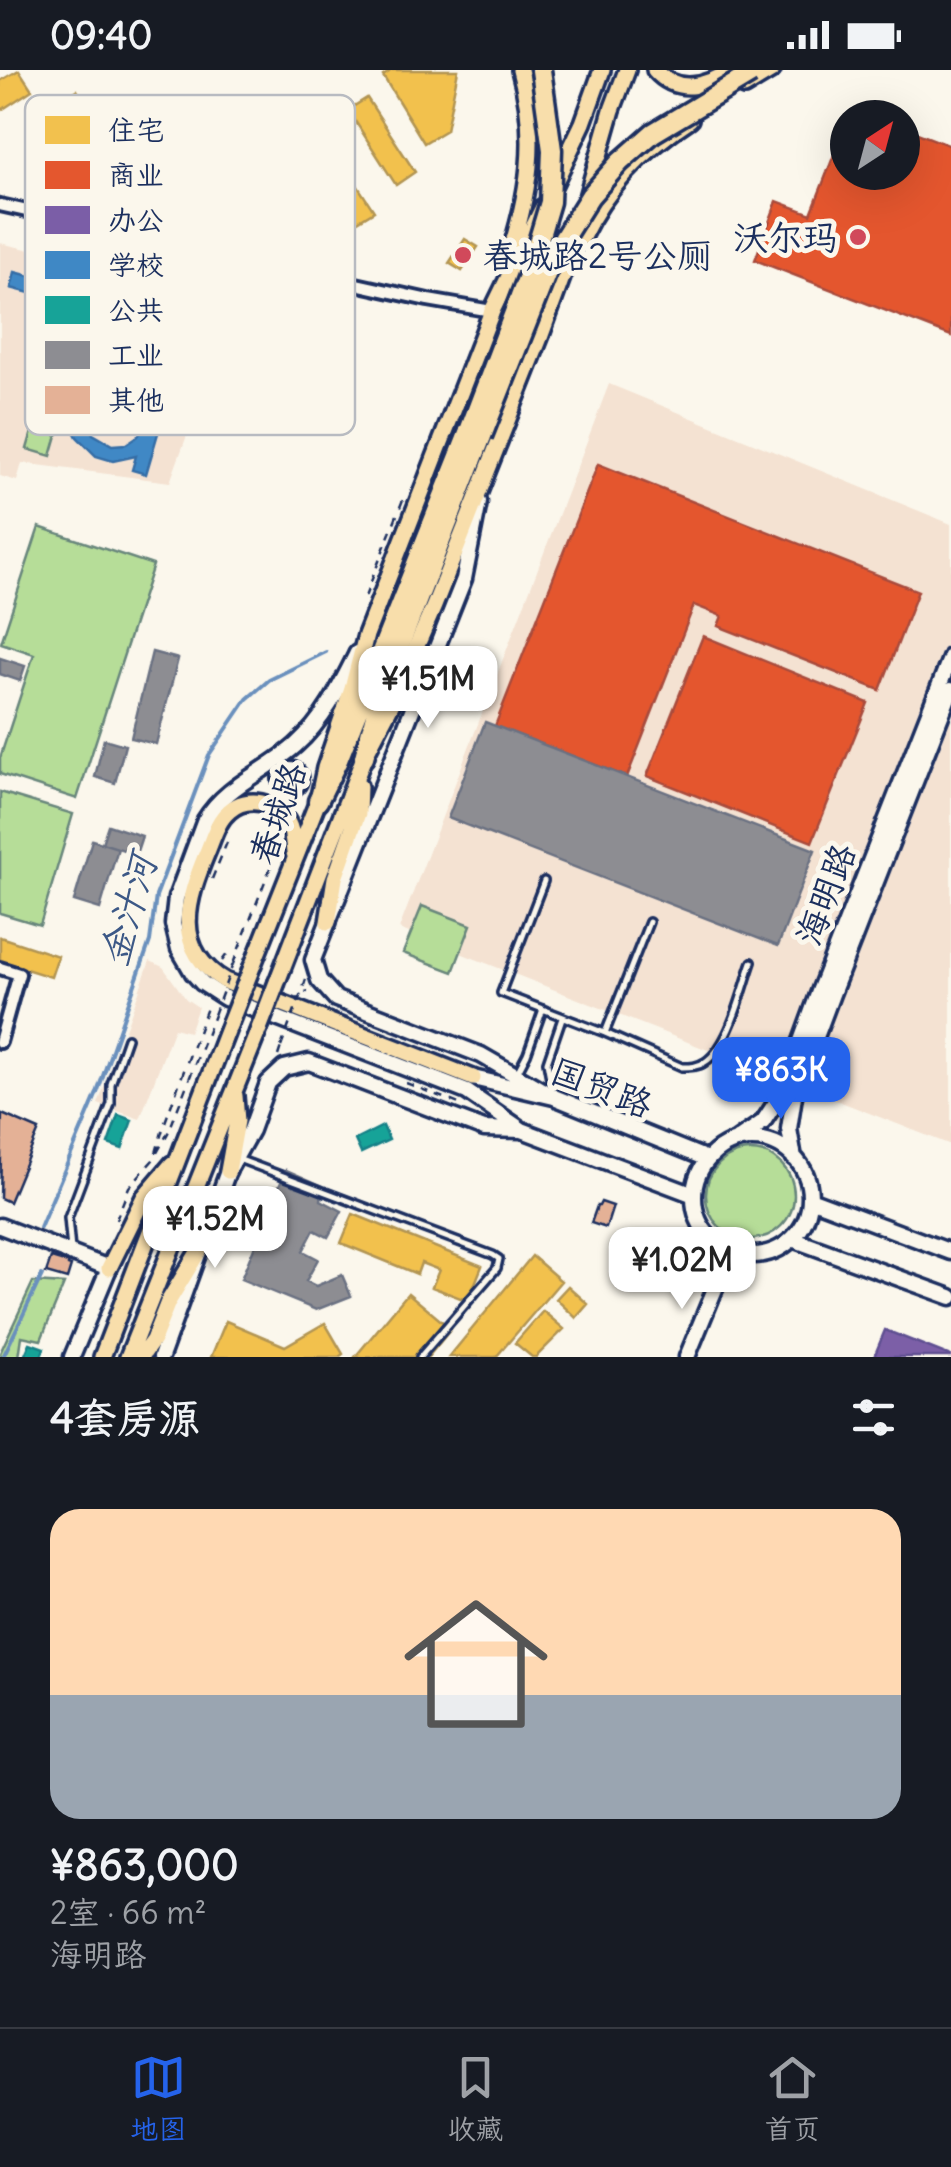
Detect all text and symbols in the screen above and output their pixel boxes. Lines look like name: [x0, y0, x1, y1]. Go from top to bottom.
text: 09:40: [50, 12, 152, 59]
legend: [25, 95, 355, 435]
north arrow: [830, 100, 920, 190]
map controls: [830, 100, 920, 190]
text: 住宅: [108, 112, 164, 148]
text: 商业: [108, 157, 164, 193]
text: 办公: [108, 202, 164, 238]
place label: 沃尔玛: [733, 215, 838, 259]
marker: 沃尔玛: [847, 226, 869, 248]
place label: 春城路2号公厕: [483, 233, 712, 277]
marker: 春城路2号公厕: [452, 244, 474, 266]
text: 学校: [108, 247, 164, 283]
text: 公共: [108, 292, 164, 328]
text: 工业: [108, 337, 164, 373]
text: 其他: [108, 382, 164, 418]
pin: ¥1.51M: [347, 646, 509, 731]
text: ¥1.51M: [380, 658, 476, 699]
street label: 春城路: [239, 756, 315, 870]
street label: 海明路: [786, 837, 864, 951]
water label: 金汁河: [90, 843, 168, 971]
pin: ¥863K: [711, 1037, 851, 1122]
street label: 国贸路: [545, 1048, 659, 1126]
text: ¥863K: [734, 1049, 828, 1090]
pin: ¥1.52M: [134, 1186, 296, 1271]
text: ¥1.52M: [165, 1198, 265, 1239]
pin: ¥1.02M: [601, 1227, 763, 1312]
text: ¥1.02M: [631, 1239, 733, 1280]
icon: filters: [846, 1390, 901, 1445]
text: 4套房源: [50, 1392, 200, 1444]
icon: home: [386, 1574, 566, 1754]
text: ¥863,000: [50, 1839, 239, 1891]
text: 2室 · 66 m²: [50, 1892, 206, 1933]
text: 海明路: [50, 1934, 146, 1975]
tab: 地图: [130, 2050, 187, 2147]
tab: 收藏: [447, 2050, 504, 2147]
tab: 首页: [764, 2050, 821, 2147]

